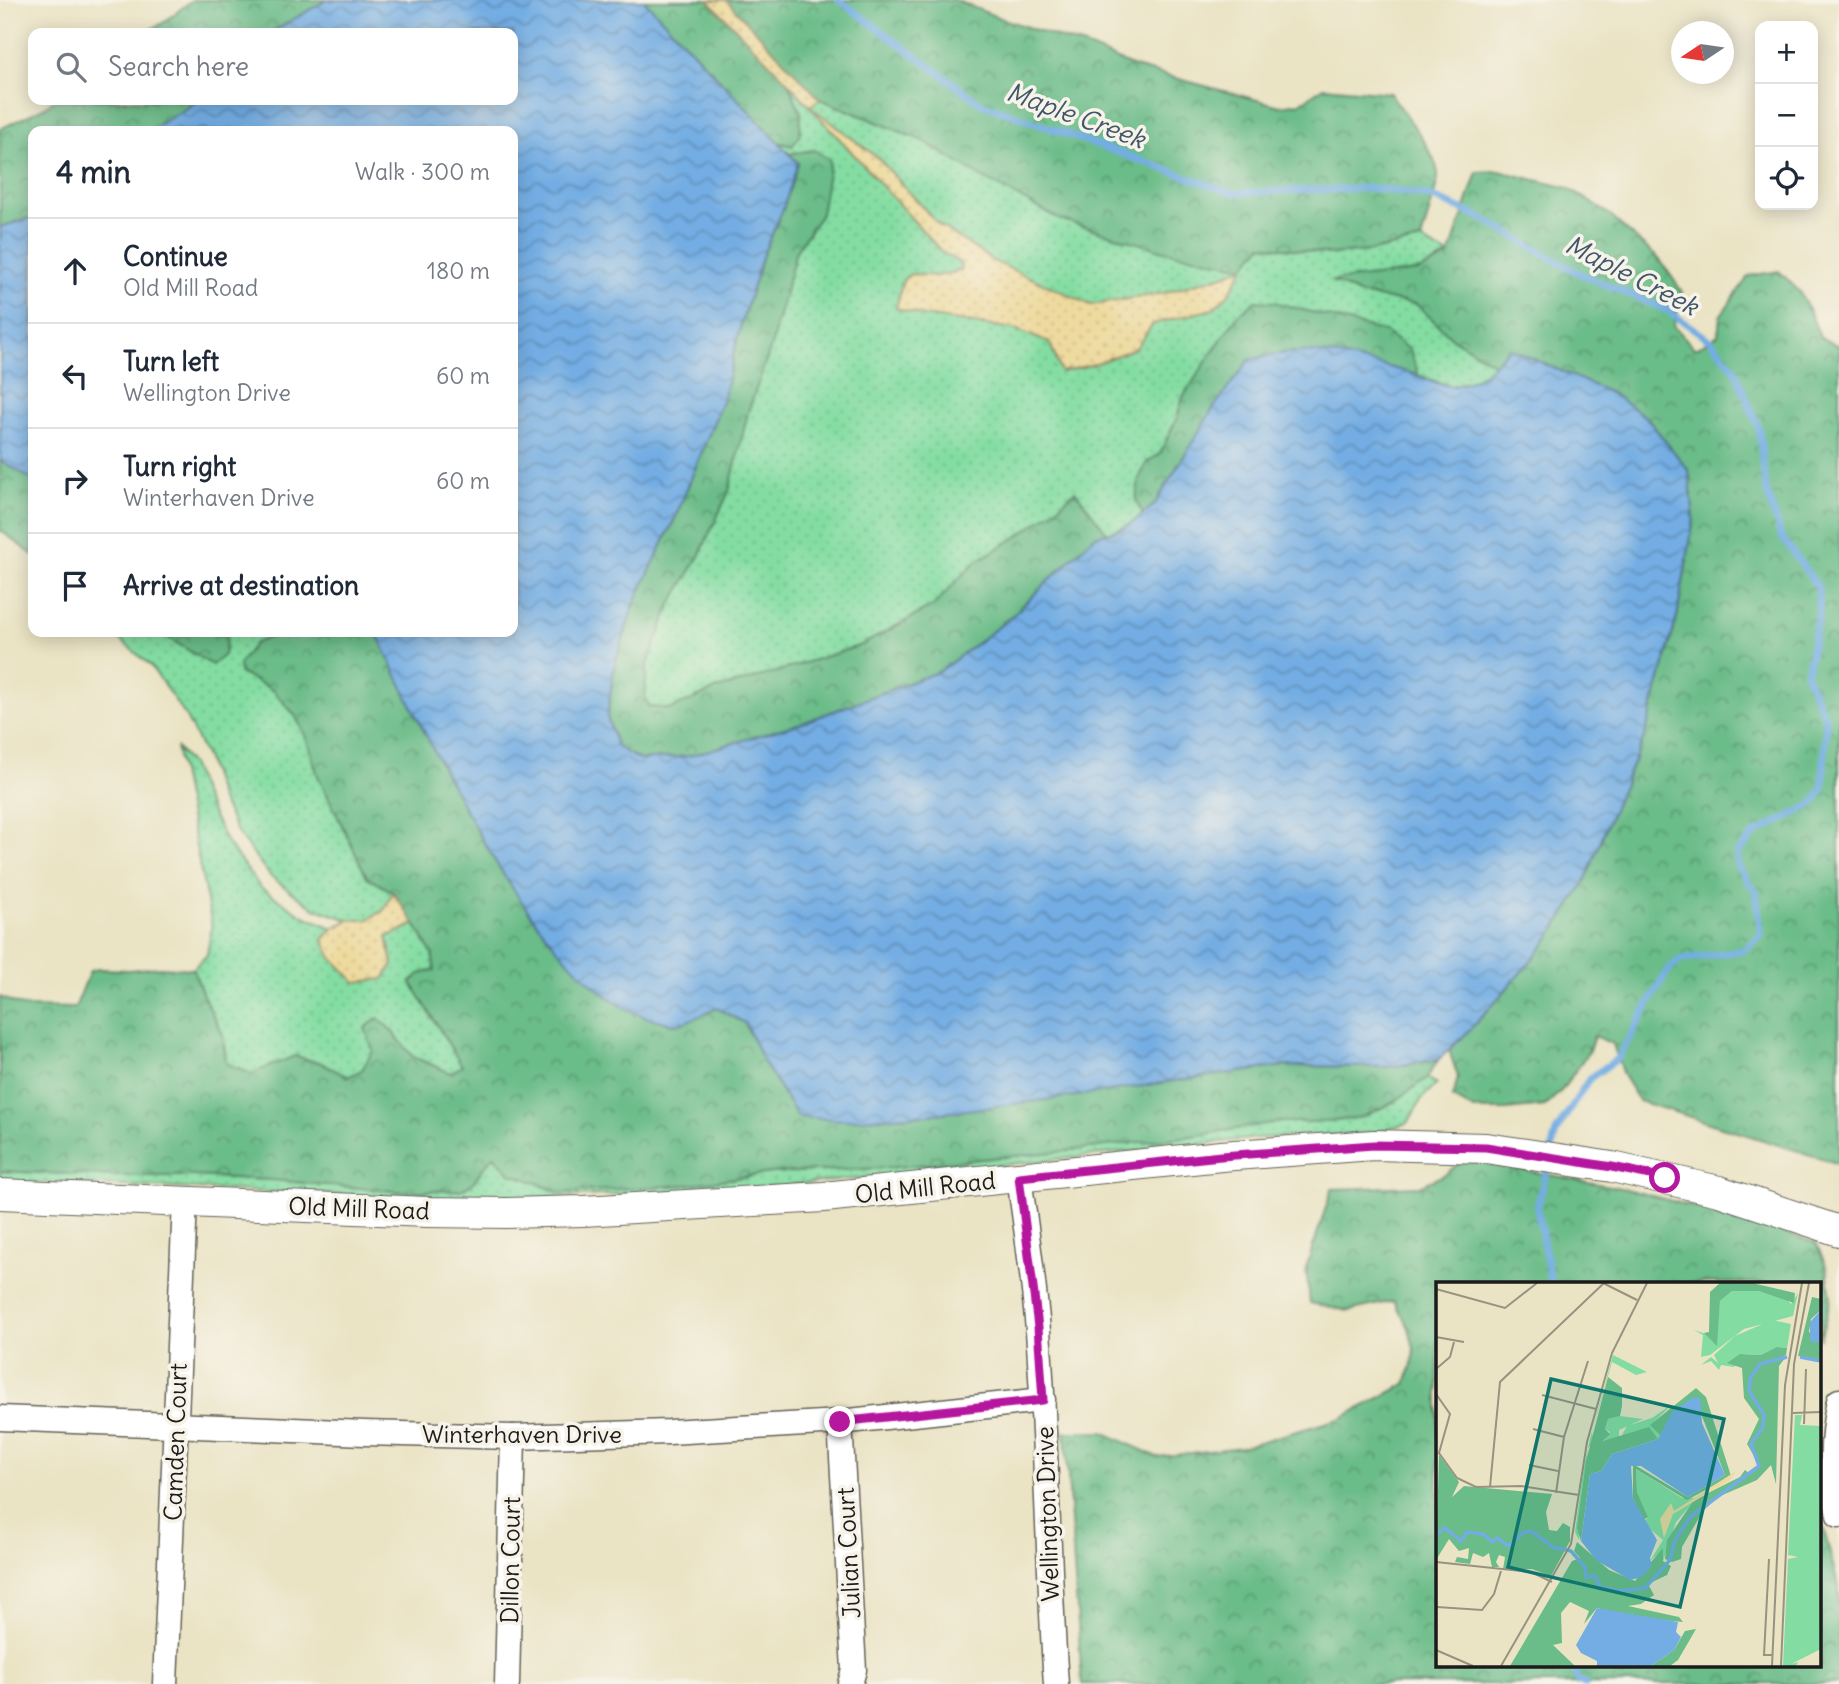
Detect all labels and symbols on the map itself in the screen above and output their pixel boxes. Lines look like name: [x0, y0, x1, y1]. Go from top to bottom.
north arrow: [1671, 21, 1734, 84]
water label: Maple Creek: [1002, 75, 1151, 156]
water label: Maple Creek: [1560, 227, 1705, 323]
route start: [1649, 1162, 1680, 1193]
street label: Old Mill Road: [853, 1165, 997, 1209]
street label: Old Mill Road: [288, 1191, 430, 1225]
inset map: [1436, 1282, 1822, 1666]
street label: Camden Court: [157, 1363, 193, 1521]
route end: [824, 1406, 855, 1437]
street label: Winterhaven Drive: [422, 1419, 622, 1449]
street label: Wellington Drive: [1029, 1426, 1065, 1602]
street label: Julian Court: [830, 1487, 866, 1619]
street label: Dillon Court: [494, 1496, 526, 1624]

